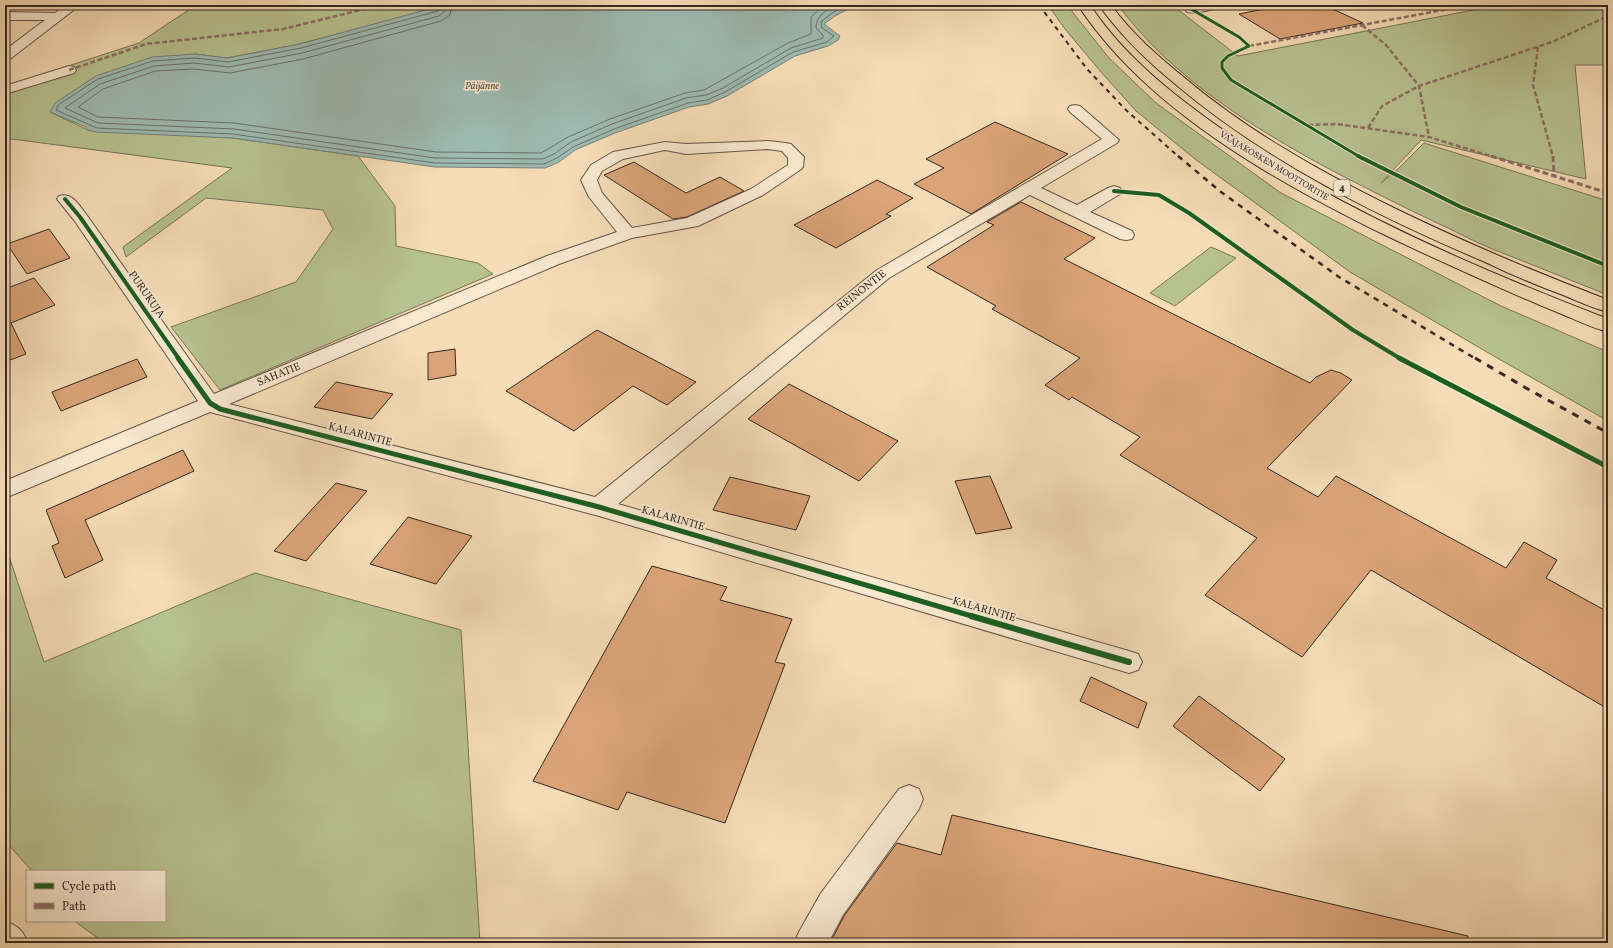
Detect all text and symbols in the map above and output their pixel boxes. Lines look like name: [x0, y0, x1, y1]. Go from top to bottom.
water label: Päijänne: [465, 79, 499, 93]
street label: VAAJAKOSKEN MOOTTORITIE: [1217, 128, 1332, 204]
road number: 4: [1334, 180, 1350, 196]
street label: REINONTIE: [834, 267, 890, 315]
street label: PURUKUJA: [124, 268, 168, 322]
street label: SAHATIE: [255, 359, 303, 391]
street label: KALARINTIE: [327, 419, 394, 451]
street label: KALARINTIE: [640, 503, 707, 535]
street label: KALARINTIE: [951, 594, 1018, 626]
legend: [26, 870, 166, 922]
text: Cycle path: [62, 879, 117, 895]
text: Path: [62, 899, 86, 915]

